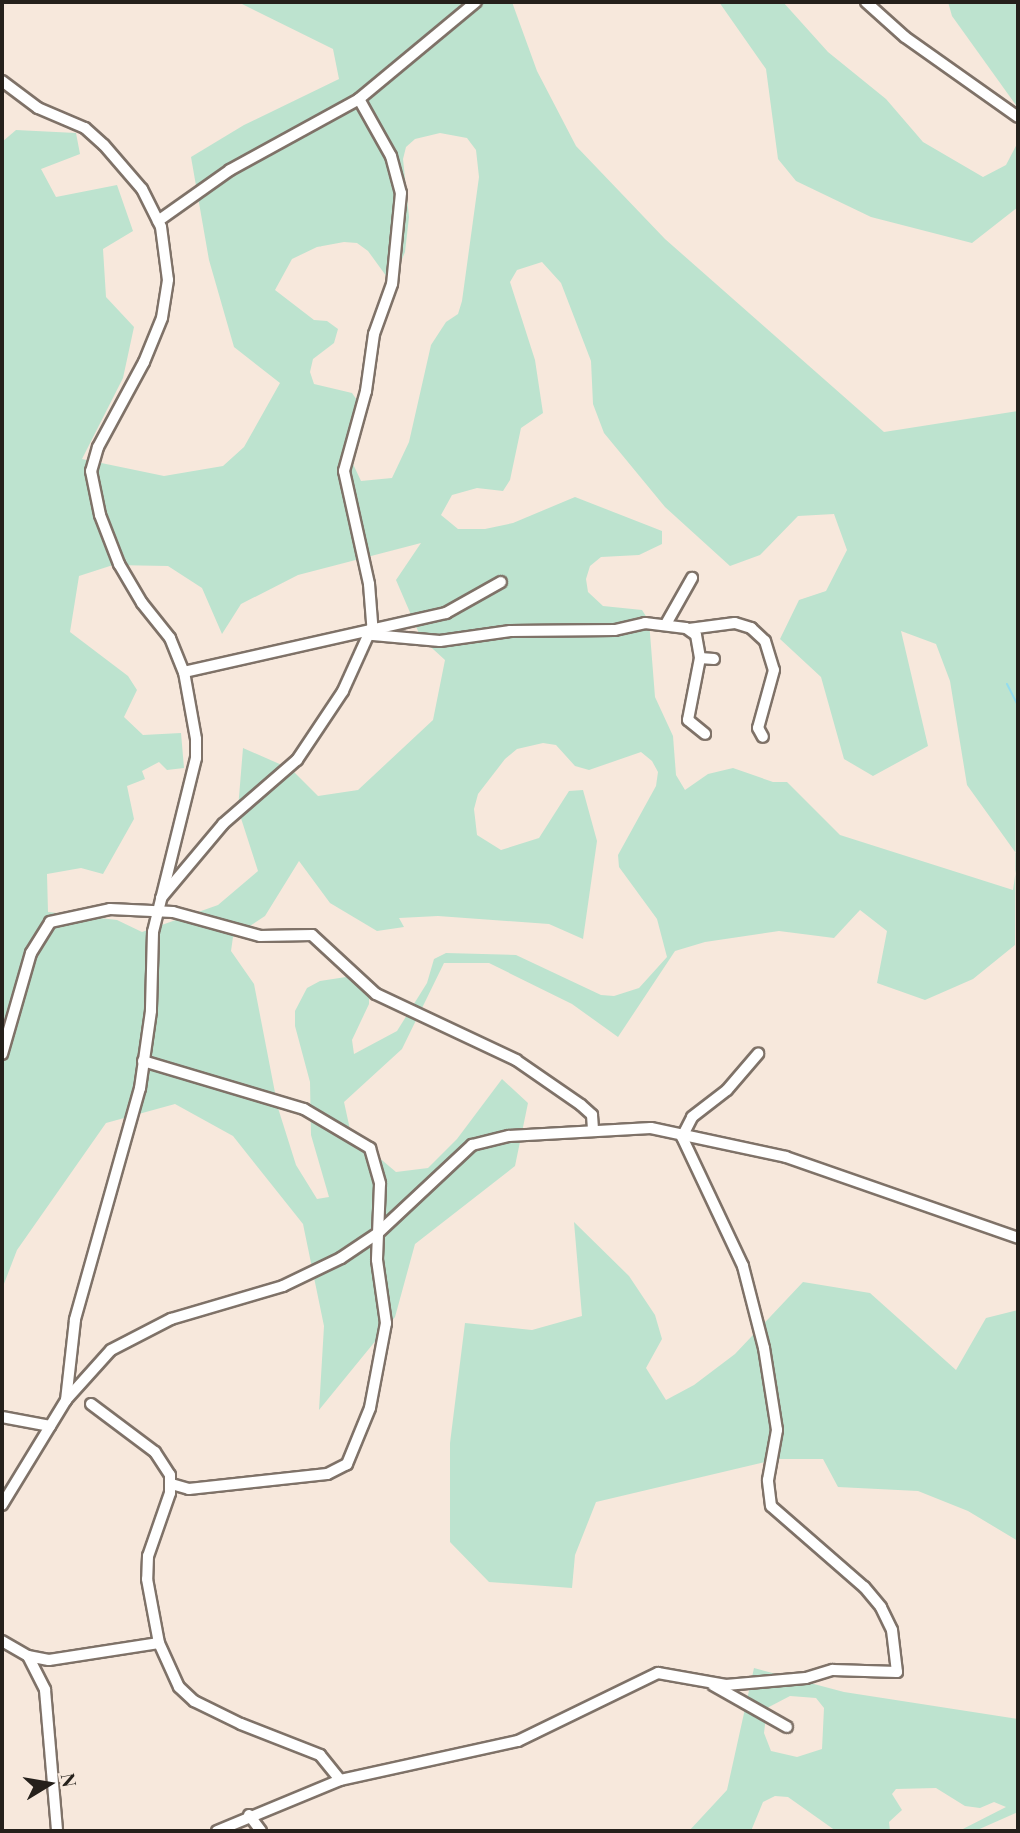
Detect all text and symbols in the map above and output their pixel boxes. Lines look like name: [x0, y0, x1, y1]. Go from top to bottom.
north arrow: [14, 1749, 84, 1819]
text: N: [56, 1771, 84, 1789]

